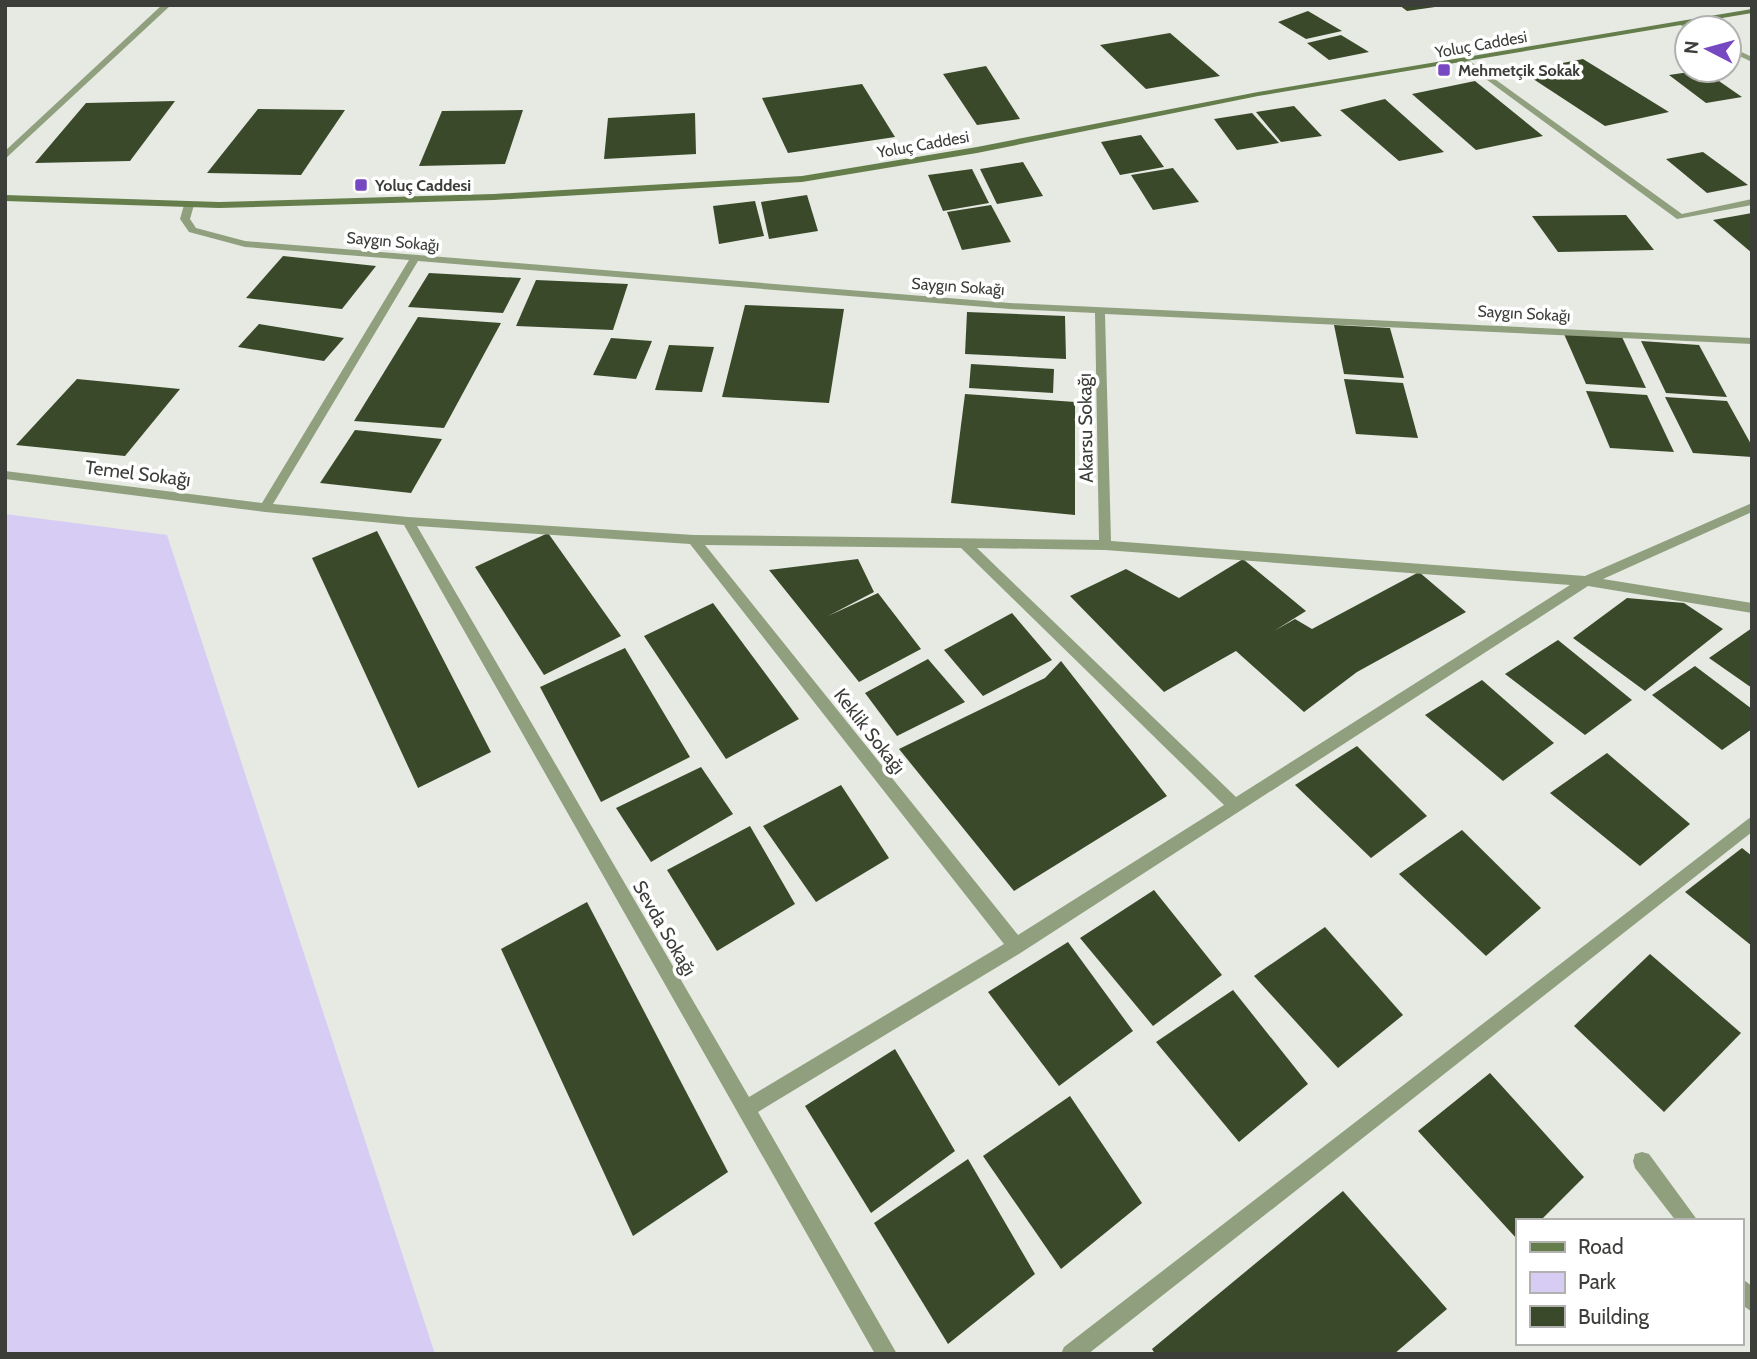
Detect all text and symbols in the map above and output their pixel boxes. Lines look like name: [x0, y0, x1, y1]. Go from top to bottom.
north arrow: [1673, 14, 1743, 84]
street label: Yoluç Caddesi: [1433, 27, 1529, 62]
text: N: [1679, 39, 1704, 55]
place label: Mehmetçik Sokak: [1458, 61, 1580, 80]
marker: Mehmetçik Sokak: [1436, 62, 1452, 78]
street label: Yoluç Caddesi: [875, 127, 971, 162]
place label: Yoluç Caddesi: [374, 176, 471, 195]
marker: Yoluç Caddesi: [353, 177, 369, 193]
street label: Saygın Sokağı: [346, 228, 440, 255]
street label: Saygın Sokağı: [911, 274, 1005, 299]
street label: Saygın Sokağı: [1477, 302, 1571, 325]
street label: Akarsu Sokağı: [1073, 373, 1098, 483]
street label: Temel Sokağı: [84, 456, 192, 491]
street label: Keklik Sokağı: [829, 684, 910, 779]
street label: Sevda Sokağı: [628, 876, 701, 980]
legend: [1516, 1219, 1743, 1345]
text: Road: [1578, 1234, 1624, 1259]
text: Park: [1578, 1269, 1616, 1294]
text: Building: [1578, 1304, 1650, 1329]

